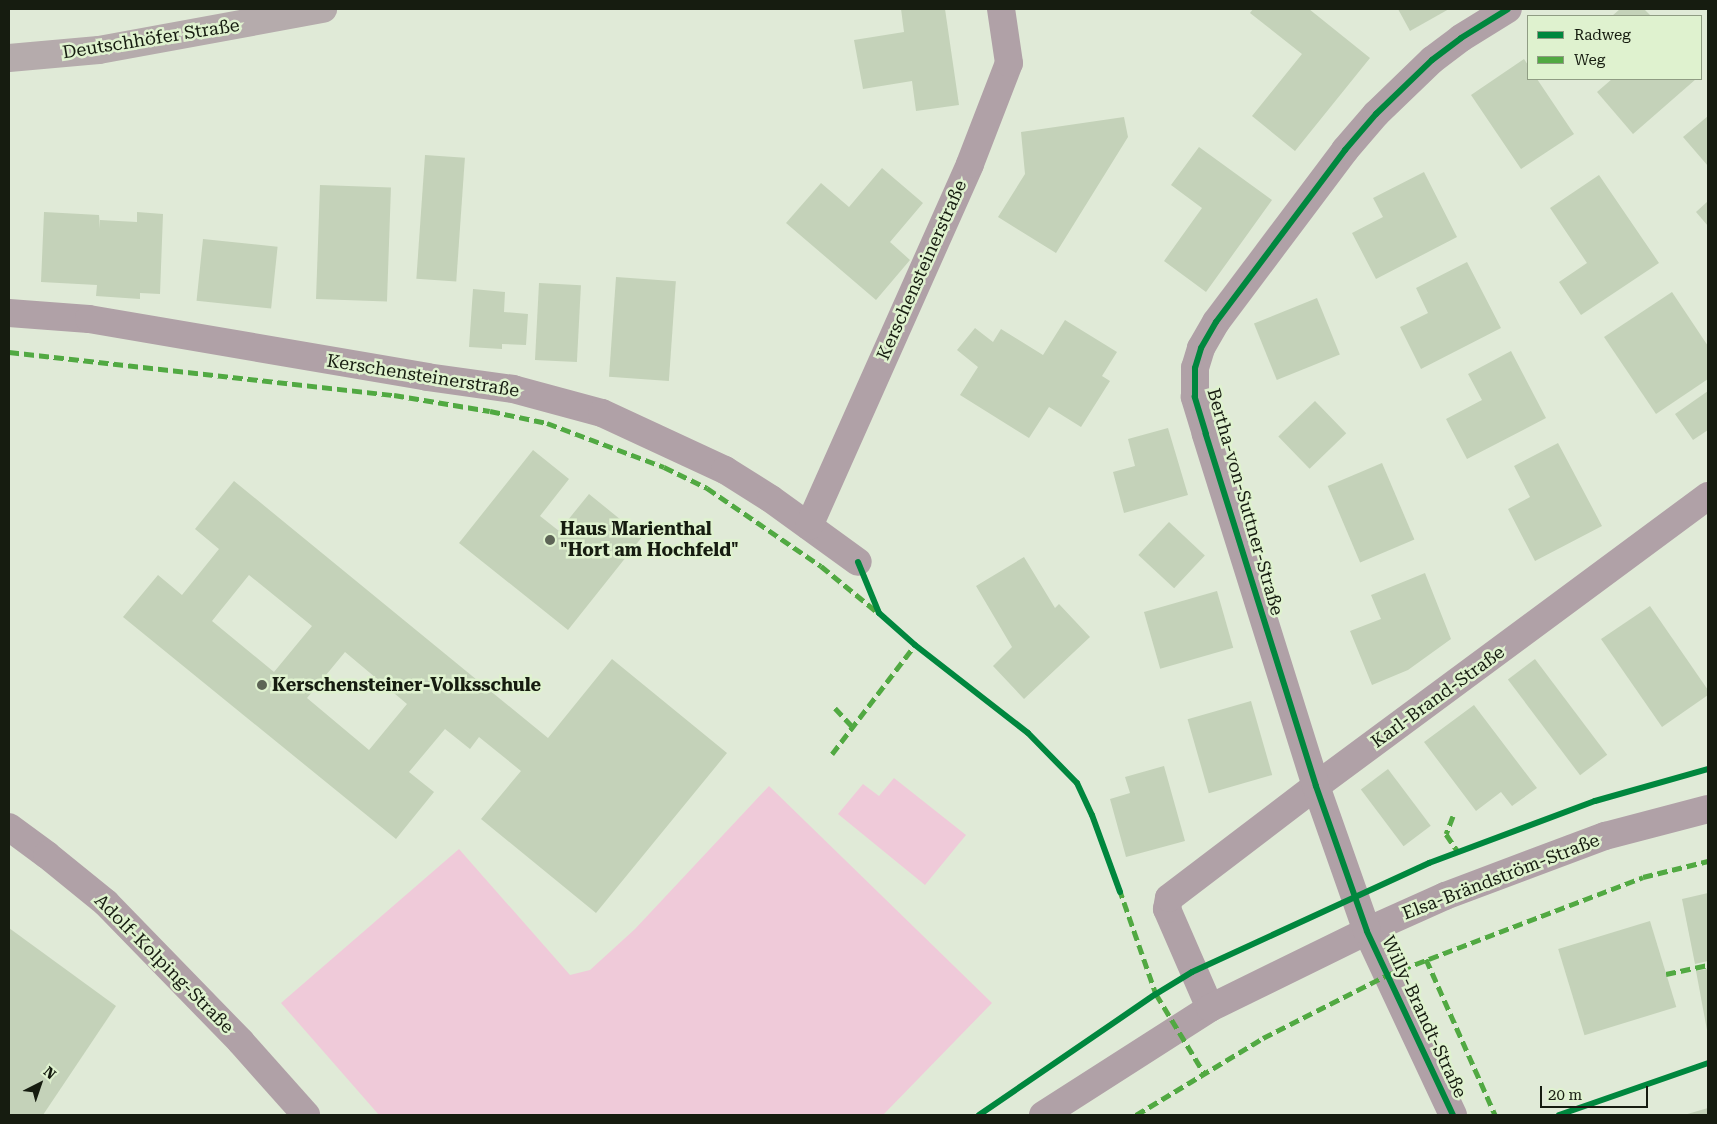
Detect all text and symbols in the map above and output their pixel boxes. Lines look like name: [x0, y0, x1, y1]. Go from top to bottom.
street label: Deutschhöfer Straße: [61, 14, 241, 64]
legend: [1527, 15, 1702, 80]
text: Radweg: [1574, 26, 1631, 44]
text: Weg: [1574, 51, 1605, 69]
street label: Kerschensteinerstraße: [873, 177, 971, 363]
street label: Kerschensteinerstraße: [325, 350, 521, 402]
street label: Bertha-von-Suttner-Straße: [1202, 386, 1288, 618]
place label: Haus Marienthal "Hort am Hochfeld": [560, 519, 739, 562]
marker: Haus Marienthal "Hort am Hochfeld": [544, 534, 556, 546]
street label: Karl-Brand-Straße: [1367, 641, 1509, 753]
place label: Kerschensteiner-Volksschule: [272, 674, 541, 696]
marker: Kerschensteiner-Volksschule: [256, 679, 268, 691]
street label: Elsa-Brändström-Straße: [1399, 829, 1603, 925]
street label: Adolf-Kolping-Straße: [90, 890, 238, 1038]
street label: Willy-Brandt-Straße: [1377, 933, 1471, 1101]
north arrow: [15, 1059, 65, 1109]
text: N: [41, 1063, 59, 1082]
scale bar: [1542, 1076, 1650, 1108]
text: 20 m: [1548, 1086, 1582, 1104]

